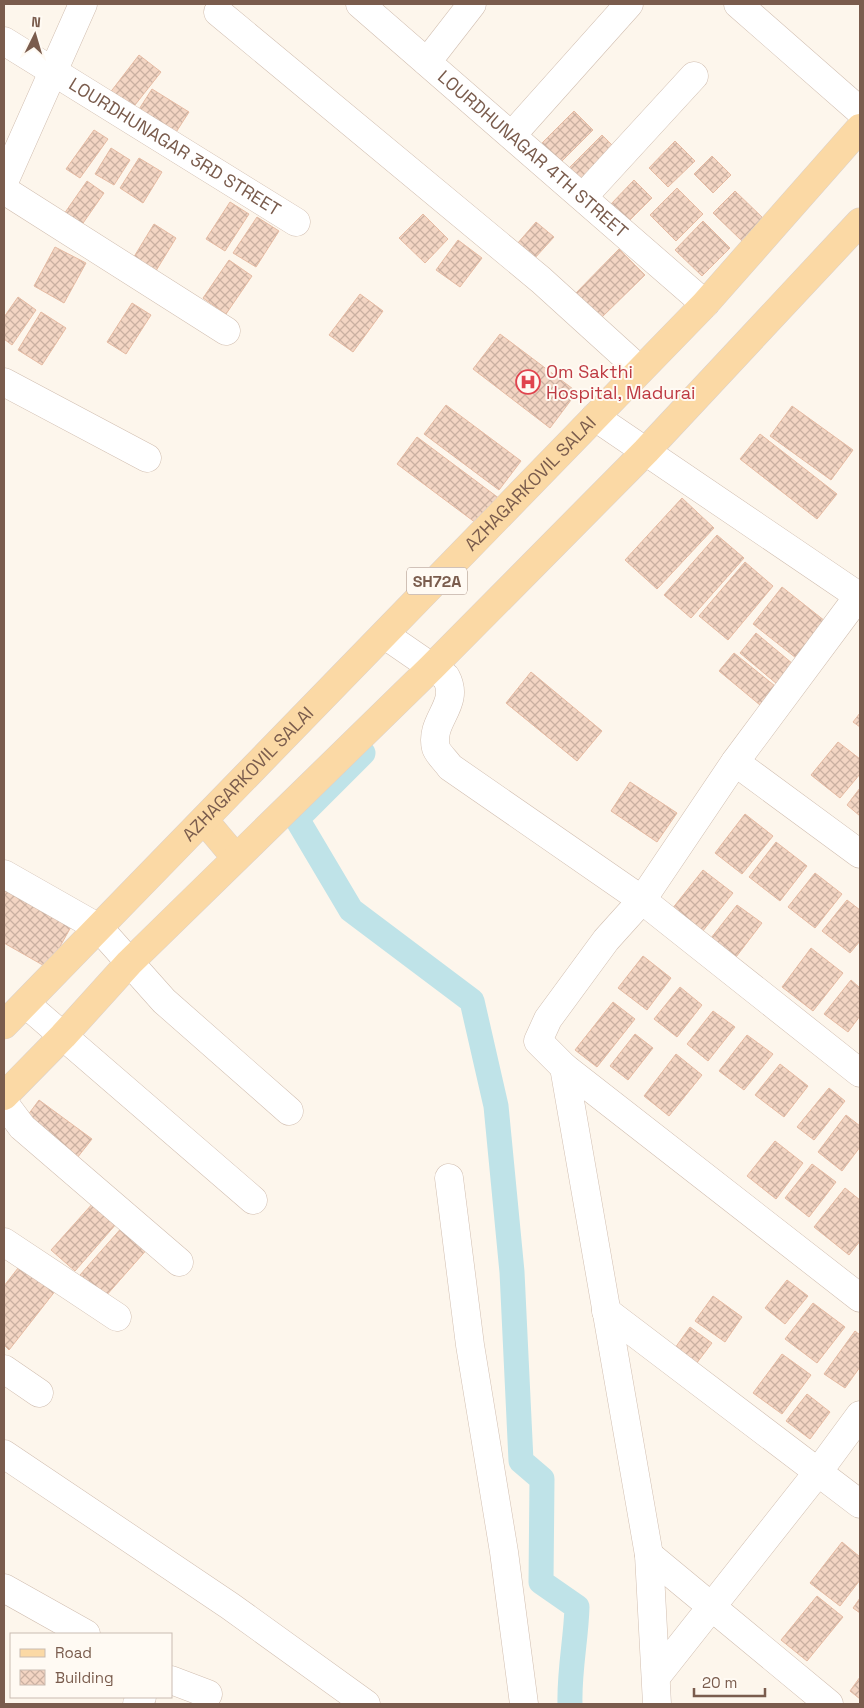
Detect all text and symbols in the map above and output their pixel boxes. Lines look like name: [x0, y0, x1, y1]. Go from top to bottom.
north arrow: [10, 10, 60, 60]
text: N: [31, 13, 42, 31]
street label: LOURDHUNAGAR 4TH STREET: [433, 65, 633, 243]
street label: LOURDHUNAGAR 3RD STREET: [65, 72, 286, 221]
place label: Om Sakthi Hospital, Madurai: [546, 360, 696, 404]
hospital icon: Om Sakthi Hospital, Madurai: [515, 369, 541, 395]
street label: AZHAGARKOVIL SALAI: [459, 411, 601, 556]
road number: SH72A: [407, 568, 467, 594]
street label: AZHAGARKOVIL SALAI: [177, 702, 318, 846]
legend: [10, 1633, 172, 1698]
text: Road: [55, 1643, 92, 1662]
scale bar: [694, 1666, 765, 1698]
text: Building: [55, 1668, 114, 1687]
text: 20 m: [702, 1673, 737, 1692]

